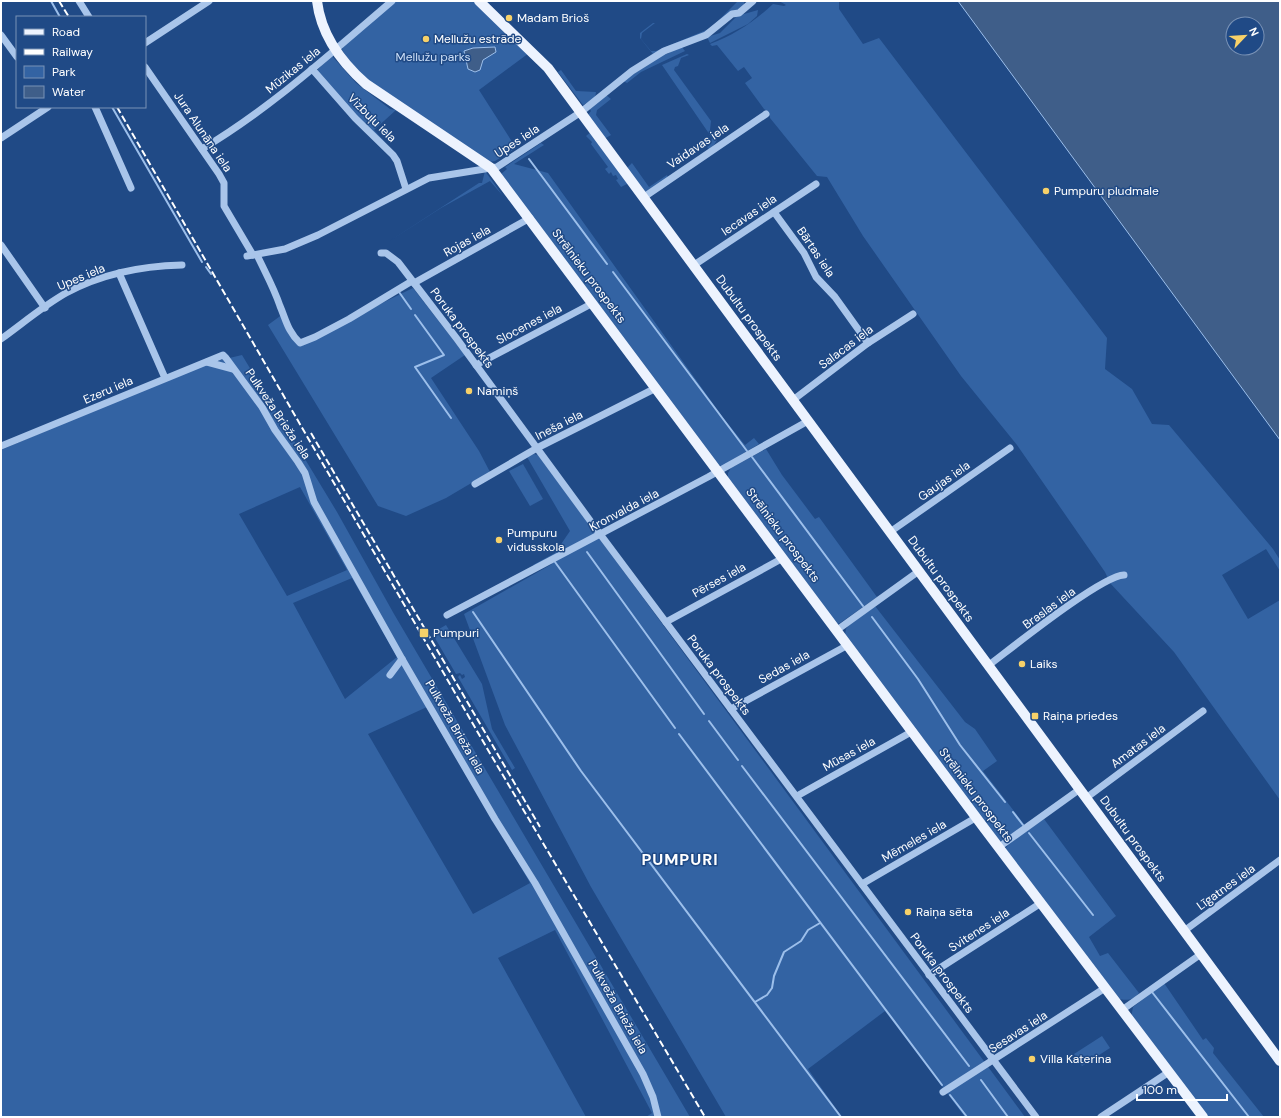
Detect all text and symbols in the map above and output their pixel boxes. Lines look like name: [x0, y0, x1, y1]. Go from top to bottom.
place label: Madam Brioš: [517, 10, 589, 26]
marker: Madam Brioš: [504, 13, 514, 23]
legend: [16, 16, 146, 108]
north arrow: [1225, 16, 1265, 56]
text: Road: [52, 24, 80, 40]
text: N: [1246, 25, 1262, 38]
place label: Mellužu estrāde: [434, 31, 521, 47]
marker: Mellužu estrāde: [421, 34, 431, 44]
street label: Mūzikas iela: [262, 43, 324, 97]
text: Railway: [52, 44, 93, 60]
park label: Mellužu parks: [396, 49, 470, 65]
text: Park: [52, 64, 76, 80]
text: Water: [52, 84, 86, 100]
street label: Jura Alunāna iela: [170, 89, 236, 175]
street label: Vizbuļu iela: [344, 90, 400, 146]
street label: Vaidavas iela: [664, 119, 732, 173]
street label: Upes iela: [492, 121, 542, 161]
place label: Pumpuru pludmale: [1054, 183, 1159, 199]
marker: Pumpuru pludmale: [1041, 186, 1051, 196]
street label: Iecavas iela: [718, 191, 780, 239]
street label: Rojas iela: [441, 222, 493, 260]
street label: Bārtas iela: [793, 224, 839, 280]
street label: Strēlnieku prospekts: [548, 226, 630, 326]
street label: Upes iela: [55, 260, 107, 294]
street label: Dubultu prospekts: [712, 272, 786, 364]
street label: Poruka prospekts: [427, 285, 497, 371]
street label: Slocenes iela: [493, 300, 565, 348]
street label: Salacas iela: [816, 321, 876, 373]
street label: Pulkveža Brieža iela: [242, 366, 314, 462]
street label: Ezeru iela: [81, 372, 135, 408]
place label: Namiņš: [477, 383, 518, 399]
marker: Namiņš: [464, 386, 474, 396]
street label: Ineša iela: [533, 406, 585, 444]
street label: Gaujas iela: [915, 457, 973, 505]
street label: Kronvalda iela: [586, 485, 662, 535]
street label: Strēlnieku prospekts: [742, 485, 824, 585]
place label: Pumpuru vidusskola: [507, 525, 565, 555]
street label: Dubultu prospekts: [904, 533, 978, 625]
marker: Pumpuru vidusskola: [494, 535, 504, 545]
street label: Pērses iela: [689, 559, 749, 601]
street label: Braslas iela: [1019, 583, 1079, 633]
place label: Pumpuri: [433, 625, 479, 641]
marker: Pumpuri: [418, 627, 430, 639]
street label: Poruka prospekts: [684, 632, 754, 718]
street label: Sedas iela: [756, 646, 812, 688]
place label: Laiks: [1030, 656, 1057, 672]
marker: Laiks: [1017, 659, 1027, 669]
street label: Pulkveža Brieža iela: [422, 677, 488, 777]
place label: Raiņa priedes: [1043, 708, 1118, 724]
marker: Raiņa priedes: [1030, 711, 1040, 721]
street label: Amatas iela: [1107, 720, 1169, 772]
street label: Mūsas iela: [820, 733, 878, 775]
street label: Strēlnieku prospekts: [935, 745, 1017, 845]
street label: Dubultu prospekts: [1096, 793, 1170, 885]
street label: Mēmeles iela: [879, 816, 949, 866]
district label: PUMPURI: [641, 849, 719, 870]
street label: Līgatnes iela: [1194, 860, 1258, 914]
place label: Raiņa sēta: [916, 904, 973, 920]
street label: Svitenes iela: [946, 904, 1012, 956]
marker: Raiņa sēta: [903, 907, 913, 917]
street label: Poruka prospekts: [907, 930, 977, 1016]
street label: Pulkveža Brieža iela: [585, 957, 651, 1057]
street label: Sesavas iela: [986, 1007, 1050, 1057]
place label: Villa Katerina: [1040, 1051, 1111, 1067]
marker: Villa Katerina: [1027, 1054, 1037, 1064]
scale bar: [1137, 1076, 1227, 1102]
text: 100 m: [1143, 1082, 1177, 1098]

